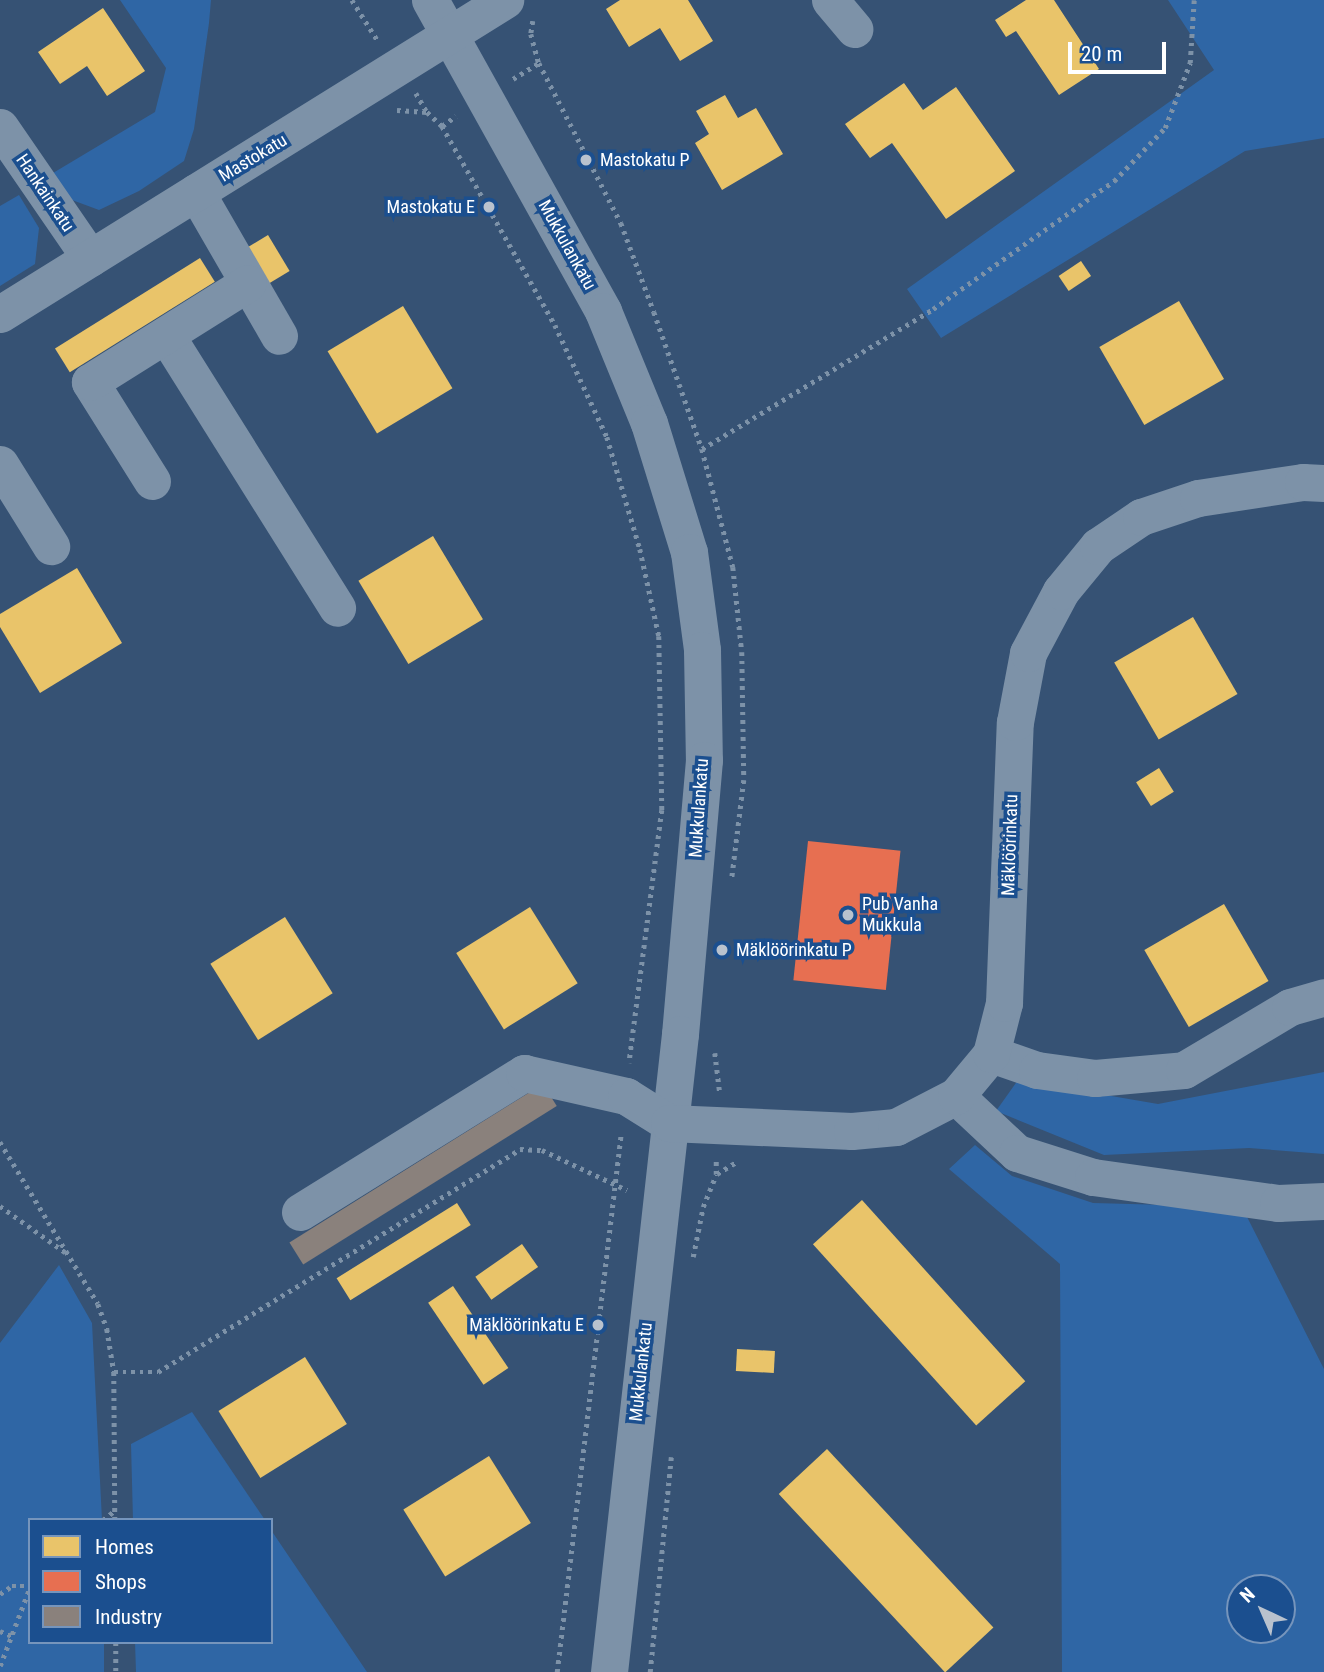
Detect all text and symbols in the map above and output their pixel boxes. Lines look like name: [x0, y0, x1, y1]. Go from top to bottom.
scale bar: [1072, 28, 1170, 72]
text: 20 m: [1081, 42, 1122, 66]
street label: Mastokatu: [215, 129, 291, 187]
place label: Mastokatu P: [600, 149, 689, 171]
street label: Hankainkatu: [11, 150, 79, 236]
marker: Mastokatu P: [578, 152, 594, 168]
place label: Mastokatu E: [387, 196, 475, 218]
street label: Mukkulankatu: [533, 196, 601, 294]
marker: Mastokatu E: [481, 199, 497, 215]
street label: Mukkulankatu: [685, 758, 713, 858]
street label: Mäklöörinkatu: [997, 794, 1023, 896]
place label: Pub Vanha Mukkula: [862, 894, 938, 936]
marker: Pub Vanha Mukkula: [840, 907, 856, 923]
place label: Mäklöörinkatu P: [736, 939, 852, 961]
marker: Mäklöörinkatu P: [714, 942, 730, 958]
place label: Mäklöörinkatu E: [469, 1314, 584, 1336]
marker: Mäklöörinkatu E: [590, 1317, 606, 1333]
street label: Mukkulankatu: [625, 1321, 657, 1423]
legend: [28, 1518, 273, 1644]
text: Homes: [95, 1535, 154, 1559]
text: Shops: [95, 1570, 147, 1594]
north arrow: [1226, 1574, 1296, 1644]
text: N: [1235, 1583, 1260, 1607]
text: Industry: [95, 1605, 162, 1629]

